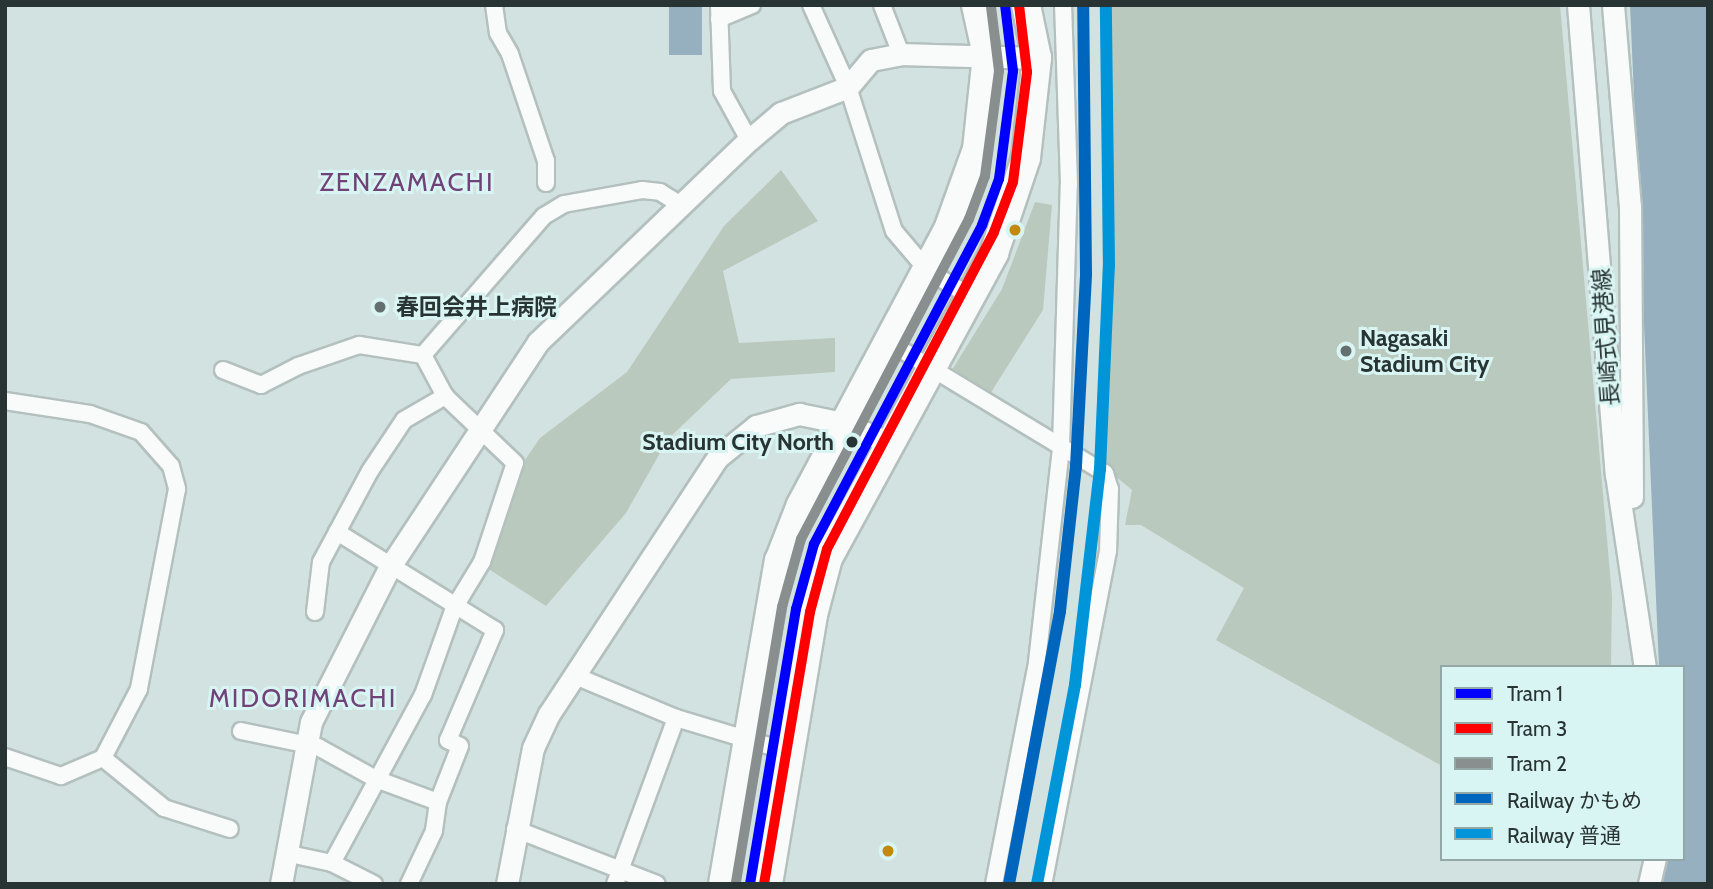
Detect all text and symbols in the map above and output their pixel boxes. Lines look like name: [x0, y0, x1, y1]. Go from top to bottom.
district label: ZENZAMACHI: [321, 167, 493, 199]
unlabelled marker: [1008, 223, 1022, 237]
street label: 長崎式見港線: [1587, 267, 1625, 407]
place label: 春回会井上病院: [396, 293, 557, 321]
marker: 春回会井上病院: [370, 297, 390, 317]
place label: Nagasaki Stadium City: [1360, 324, 1489, 378]
marker: Nagasaki Stadium City: [1338, 343, 1354, 359]
place label: Stadium City North: [642, 428, 834, 456]
marker: Stadium City North: [840, 430, 864, 454]
legend: [1440, 665, 1685, 861]
text: Tram 1: [1507, 681, 1563, 706]
district label: MIDORIMACHI: [210, 683, 396, 715]
text: Tram 3: [1507, 716, 1567, 741]
text: Tram 2: [1507, 751, 1567, 776]
text: Railway かもめ: [1507, 788, 1642, 813]
text: Railway 普通: [1507, 823, 1621, 848]
unlabelled marker: [881, 844, 895, 858]

